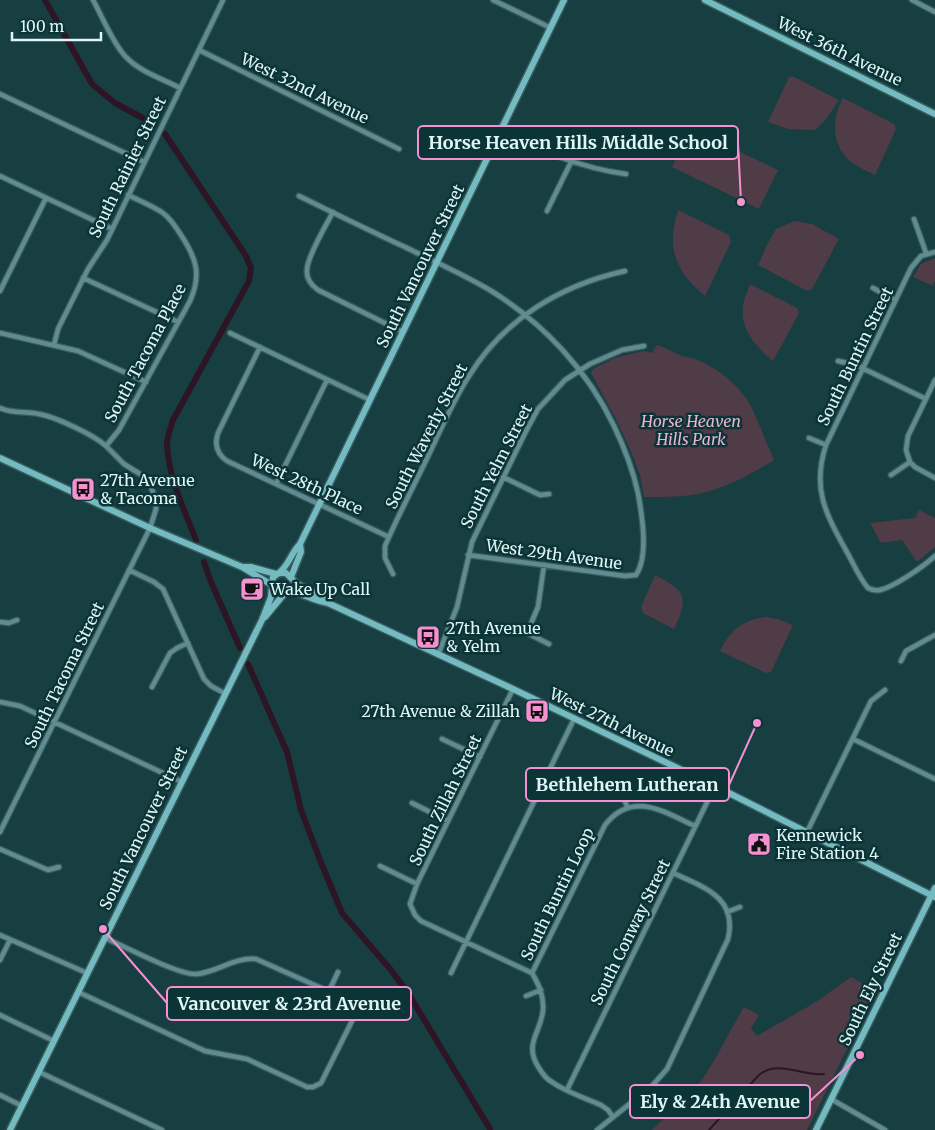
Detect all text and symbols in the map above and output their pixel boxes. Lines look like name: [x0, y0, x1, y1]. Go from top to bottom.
scale bar: [12, 10, 101, 42]
street label: West 36th Avenue: [773, 12, 906, 90]
text: 100 m: [20, 17, 64, 36]
street label: West 32nd Avenue: [237, 48, 372, 128]
street label: South Rainier Street: [84, 92, 170, 241]
callout: Horse Heaven Hills Middle School: [418, 126, 738, 159]
text: Horse Heaven Hills Middle School: [428, 131, 728, 154]
street label: South Vancouver Street: [372, 180, 469, 351]
street label: South Tacoma Place: [100, 280, 190, 426]
street label: South Buntin Street: [813, 283, 898, 429]
street label: South Waverly Street: [381, 359, 472, 512]
street label: South Yelm Street: [456, 400, 536, 532]
park label: Horse Heaven Hills Park: [640, 411, 741, 449]
street label: West 28th Place: [247, 449, 366, 519]
place label: 27th Avenue & Tacoma: [100, 470, 195, 508]
bus stop icon: 27th Avenue & Tacoma: [70, 476, 96, 502]
street label: West 29th Avenue: [484, 534, 623, 573]
cafe icon: Wake Up Call: [239, 576, 265, 602]
place label: Wake Up Call: [269, 579, 370, 599]
street label: South Tacoma Street: [20, 598, 108, 751]
place label: 27th Avenue & Yelm: [446, 618, 541, 656]
bus stop icon: 27th Avenue & Yelm: [415, 624, 441, 650]
street label: West 27th Avenue: [546, 683, 678, 761]
bus stop icon: 27th Avenue & Zillah: [524, 698, 550, 724]
place label: 27th Avenue & Zillah: [361, 701, 520, 721]
street label: South Zillah Street: [405, 731, 486, 869]
street label: South Vancouver Street: [95, 742, 192, 913]
callout: Bethlehem Lutheran: [526, 768, 729, 801]
text: Bethlehem Lutheran: [535, 773, 719, 796]
street label: South Buntin Loop: [516, 824, 598, 964]
place label: Kennewick Fire Station 4: [776, 825, 879, 863]
public building icon: Kennewick Fire Station 4: [746, 831, 772, 857]
street label: South Conway Street: [586, 855, 674, 1008]
street label: South Ely Street: [834, 929, 906, 1049]
callout: Vancouver & 23rd Avenue: [167, 987, 411, 1020]
text: Vancouver & 23rd Avenue: [176, 992, 401, 1015]
callout: Ely & 24th Avenue: [630, 1085, 810, 1118]
text: Ely & 24th Avenue: [640, 1090, 800, 1113]

